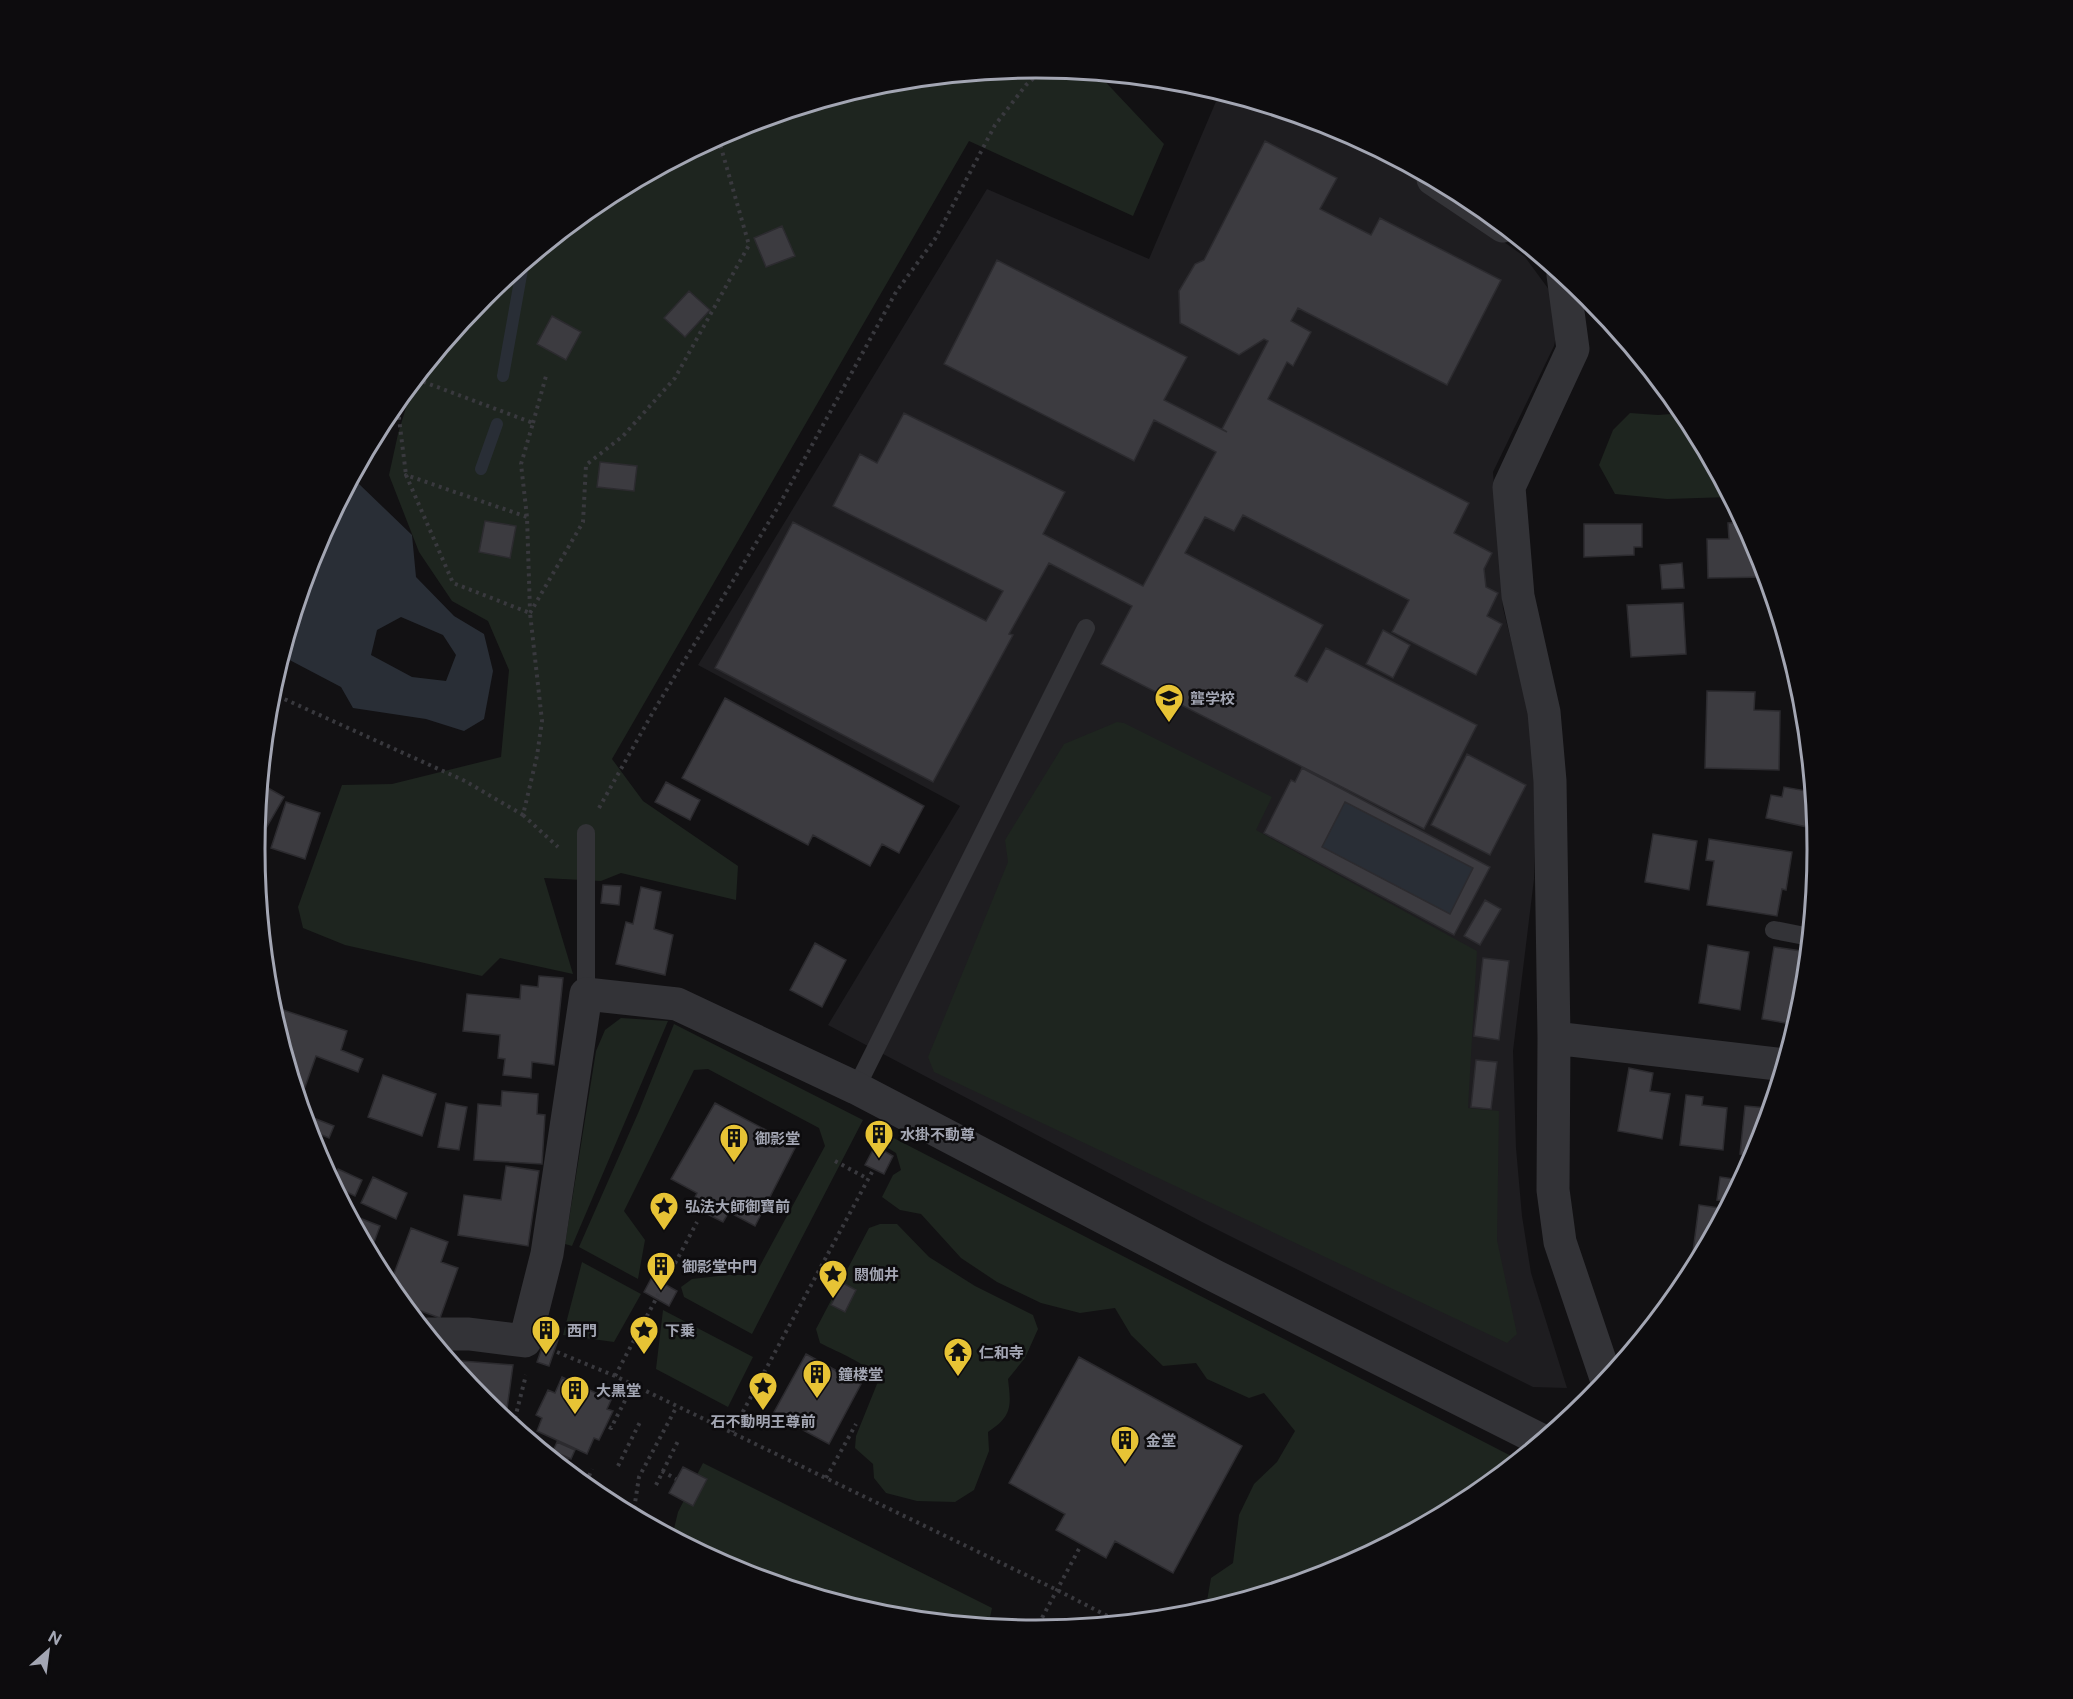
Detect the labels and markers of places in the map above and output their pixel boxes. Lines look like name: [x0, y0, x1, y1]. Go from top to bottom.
school or university icon: 聾学校: [1153, 682, 1185, 724]
place label: 聾学校: [1190, 690, 1235, 707]
building icon: 水掛不動尊: [863, 1118, 895, 1160]
building icon: 御影堂: [718, 1122, 750, 1164]
place label: 水掛不動尊: [900, 1126, 975, 1143]
place label: 御影堂: [755, 1130, 800, 1147]
place icon: 弘法大師御寶前: [648, 1190, 680, 1232]
place label: 弘法大師御寶前: [685, 1198, 790, 1215]
building icon: 御影堂中門: [645, 1250, 677, 1292]
place label: 御影堂中門: [682, 1258, 757, 1275]
place icon: 閼伽井: [817, 1258, 849, 1300]
place label: 閼伽井: [854, 1266, 899, 1283]
building icon: 西門: [530, 1314, 562, 1356]
place icon: 下乗: [628, 1314, 660, 1356]
place label: 西門: [567, 1322, 597, 1339]
place label: 下乗: [665, 1322, 695, 1339]
temple icon: 仁和寺: [942, 1336, 974, 1378]
place label: 仁和寺: [979, 1344, 1024, 1361]
building icon: 鐘楼堂: [801, 1358, 833, 1400]
place label: 鐘楼堂: [838, 1366, 883, 1383]
place icon: 石不動明王尊前: [747, 1370, 779, 1412]
building icon: 大黒堂: [559, 1374, 591, 1416]
place label: 大黒堂: [596, 1382, 641, 1399]
place label: 石不動明王尊前: [710, 1413, 816, 1430]
building icon: 金堂: [1109, 1424, 1141, 1466]
place label: 金堂: [1146, 1432, 1176, 1449]

